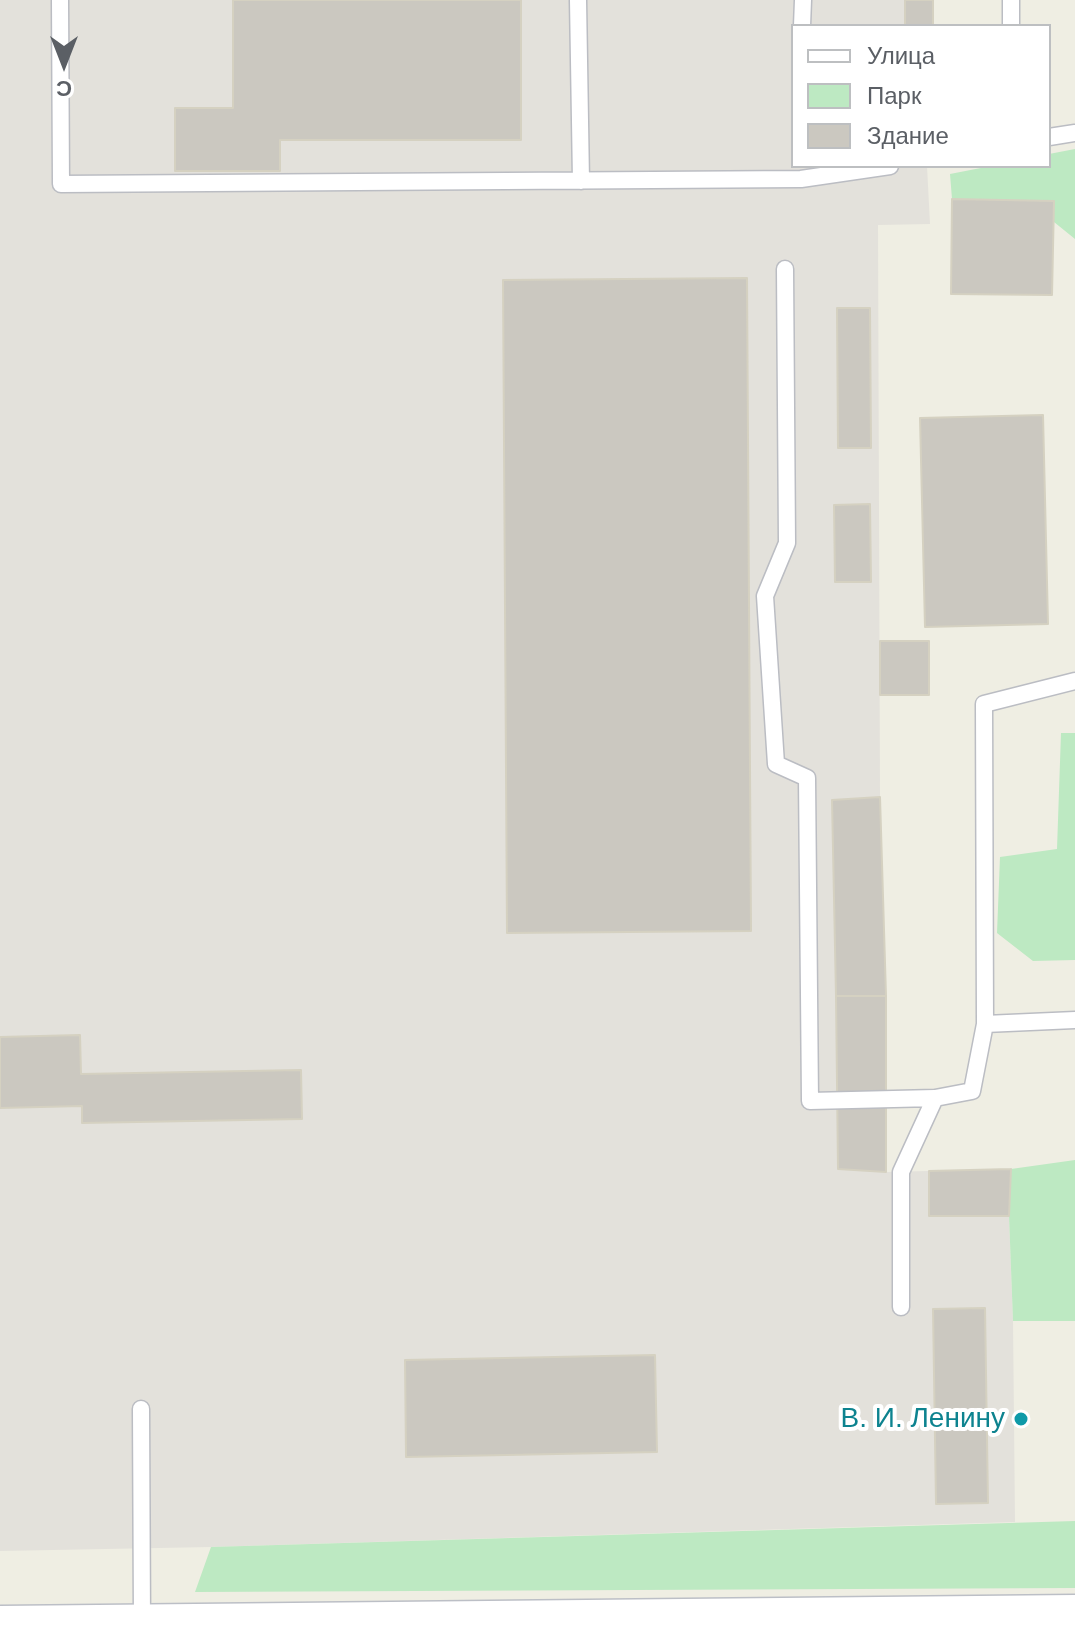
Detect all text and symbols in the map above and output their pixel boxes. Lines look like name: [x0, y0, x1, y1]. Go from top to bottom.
north arrow: [24, 24, 104, 104]
legend: [791, 24, 1051, 168]
text: Улица: [867, 42, 935, 69]
text: С: [56, 76, 72, 101]
text: Парк: [867, 82, 921, 109]
text: Здание: [867, 122, 949, 149]
place label: В. И. Ленину: [841, 1402, 1005, 1436]
marker: В. И. Ленину: [1012, 1410, 1030, 1428]

